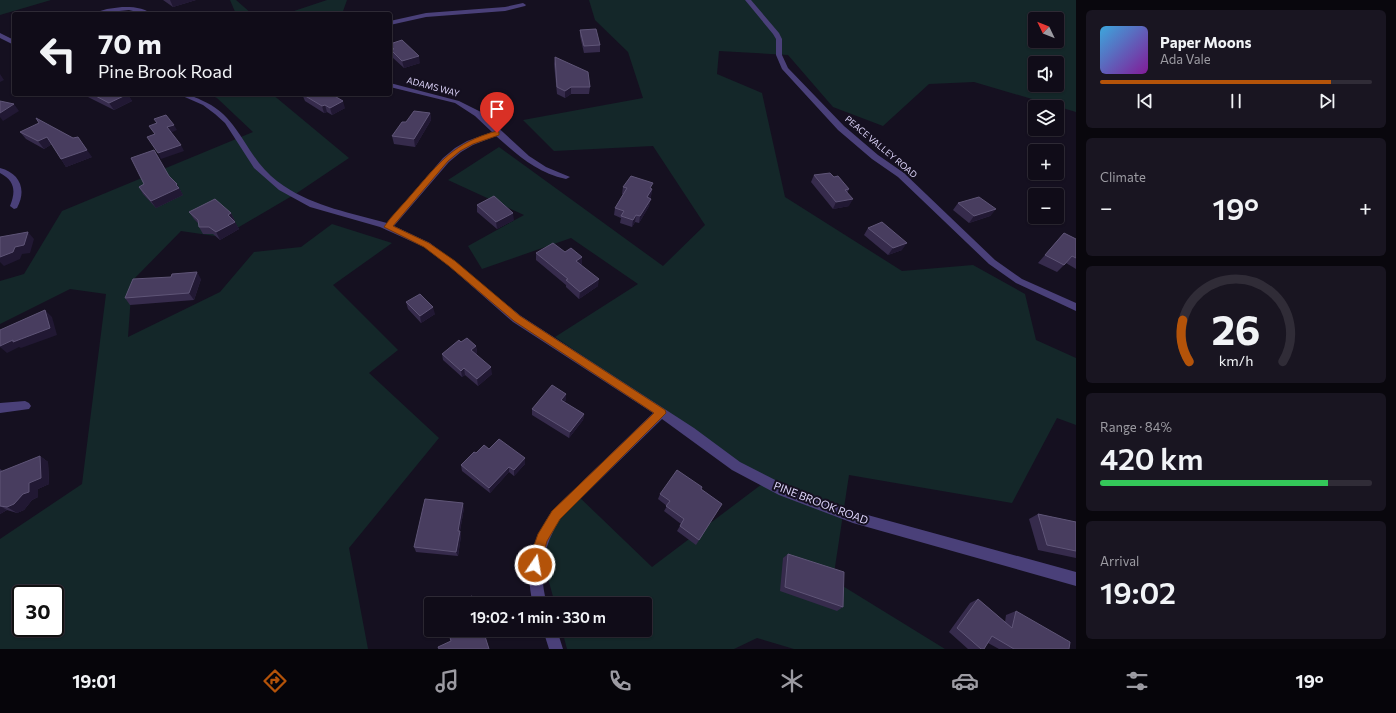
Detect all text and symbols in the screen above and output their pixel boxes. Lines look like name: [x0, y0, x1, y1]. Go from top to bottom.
north arrow: [1028, 12, 1064, 48]
map controls: [1028, 12, 1064, 224]
text: 70 m: [98, 26, 162, 60]
icon: left: [32, 28, 84, 80]
text: Paper Moons: [1160, 33, 1251, 51]
text: Ada Vale: [1160, 51, 1211, 67]
button: sound: [1028, 56, 1064, 92]
text: Pine Brook Road: [98, 60, 232, 82]
street label: ADAMS WAY: [406, 74, 461, 99]
icon: previous: [1134, 90, 1156, 112]
icon: pause: [1225, 90, 1247, 112]
icon: next: [1316, 90, 1338, 112]
pin: [480, 92, 514, 133]
icon: arrive: [486, 98, 508, 120]
button: layers: [1028, 100, 1064, 136]
street label: PEACE VALLEY ROAD: [843, 113, 920, 180]
button: +: [1028, 144, 1064, 180]
text: Climate: [1100, 169, 1146, 185]
button: −: [1028, 188, 1064, 224]
text: 19°: [1213, 189, 1259, 226]
text: −: [1100, 194, 1113, 221]
text: +: [1359, 194, 1372, 221]
text: 26: [1211, 303, 1261, 354]
text: km/h: [1219, 351, 1253, 369]
text: Range · 84%: [1100, 419, 1172, 435]
text: 420 km: [1100, 439, 1203, 476]
street label: PINE BROOK ROAD: [772, 479, 870, 527]
position arrow: [514, 544, 556, 586]
text: Arrival: [1100, 553, 1139, 569]
text: 19:02: [1100, 573, 1176, 610]
speed limit sign: 30: [12, 585, 64, 637]
text: 19:02 · 1 min · 330 m: [470, 608, 606, 626]
icon: directions: [261, 667, 289, 695]
icon: music: [433, 667, 461, 695]
icon: phone: [606, 667, 634, 695]
icon: climate: [778, 667, 806, 695]
icon: car: [951, 667, 979, 695]
icon: filters: [1123, 667, 1151, 695]
text: 19:01: [72, 670, 116, 692]
text: 19°: [1296, 670, 1324, 692]

